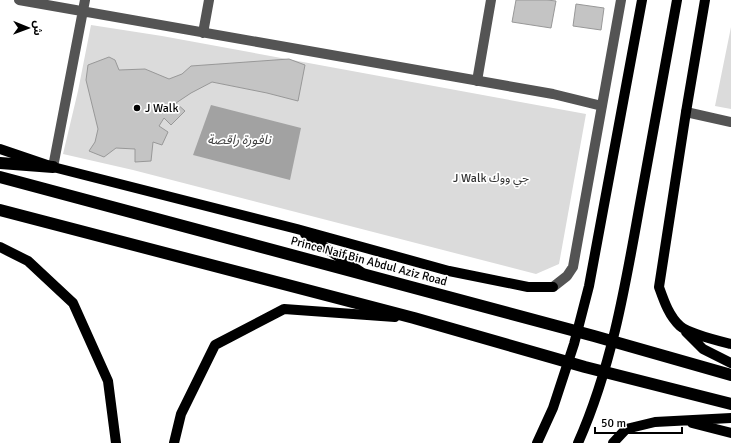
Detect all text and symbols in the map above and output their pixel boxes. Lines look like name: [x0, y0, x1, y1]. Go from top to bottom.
north arrow: [8, 8, 48, 48]
text: ش: [31, 21, 44, 36]
place label: J Walk: [145, 101, 178, 116]
marker: J Walk: [132, 103, 142, 113]
water label: نافورة راقصة: [207, 132, 272, 148]
park label: J Walk جي ووك: [453, 171, 529, 188]
street label: Prince Naif Bin Abdul Aziz Road: [289, 233, 449, 290]
scale bar: [595, 409, 682, 435]
text: 50 m: [601, 416, 626, 431]

